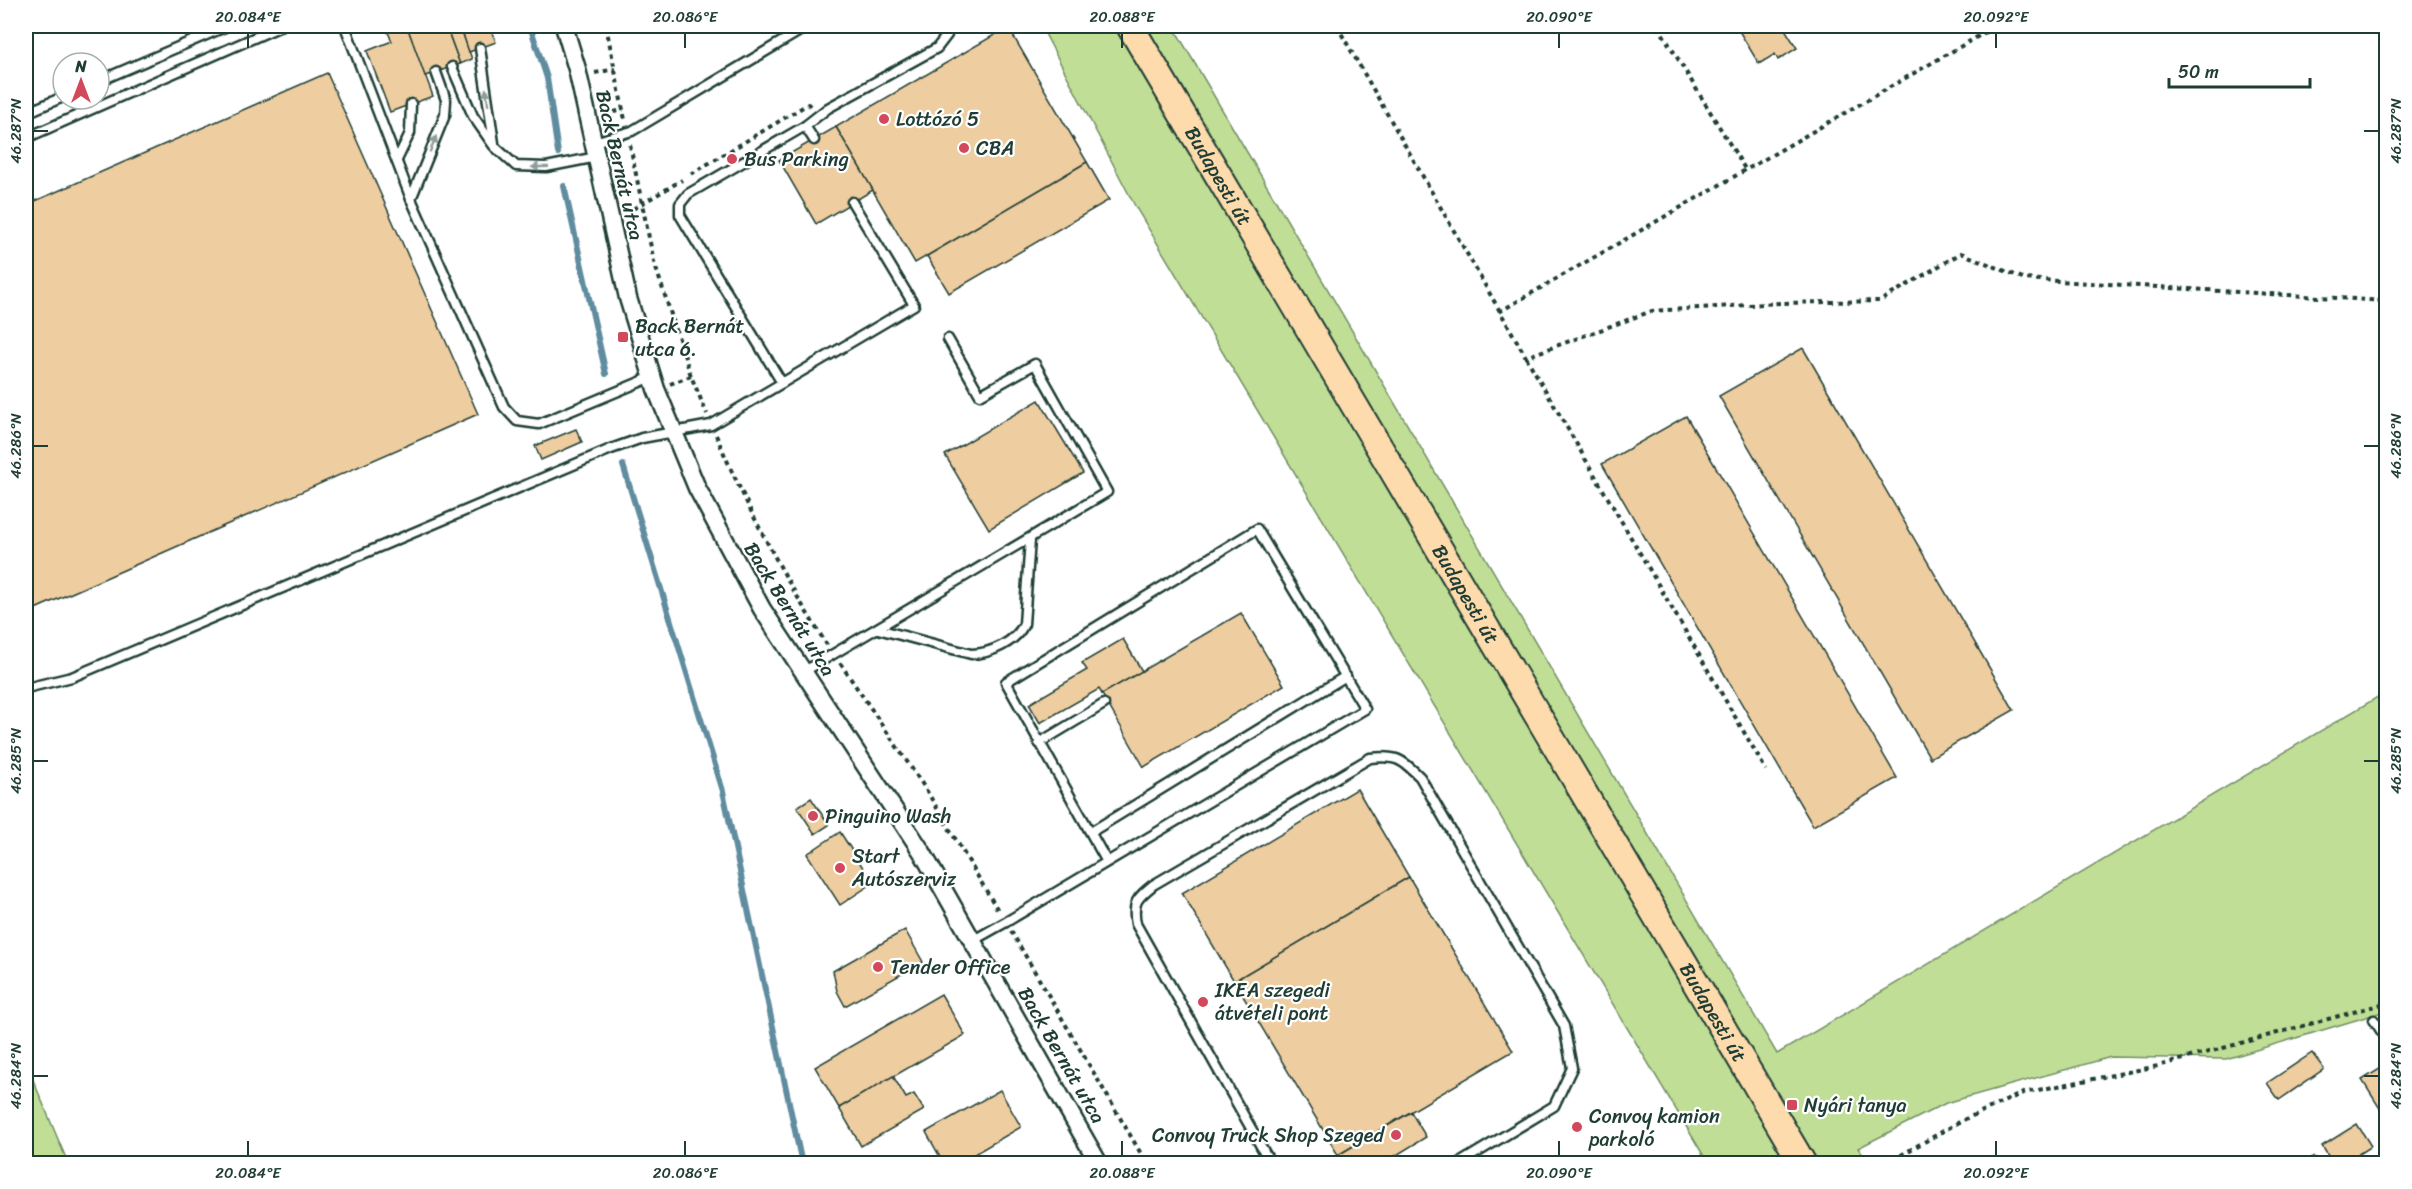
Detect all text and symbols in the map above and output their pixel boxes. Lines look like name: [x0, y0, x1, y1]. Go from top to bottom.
text: 20.084°E: [215, 4, 282, 30]
text: 20.086°E: [653, 4, 719, 30]
text: 20.088°E: [1090, 4, 1156, 30]
text: 20.090°E: [1526, 4, 1593, 30]
text: 20.092°E: [1964, 4, 2030, 30]
north arrow: [51, 51, 111, 111]
scale bar: [2169, 51, 2310, 89]
text: N: [74, 52, 87, 81]
text: 50 m: [2178, 56, 2219, 88]
street label: Back Bernát utca: [585, 86, 654, 244]
one-way arrow: [483, 88, 492, 107]
text: 46.287°N: [3, 98, 29, 164]
text: 46.287°N: [2383, 98, 2409, 164]
place label: Lottózó 5: [896, 102, 979, 137]
marker: Lottózó 5: [877, 112, 891, 126]
street label: Budapesti út: [1175, 119, 1262, 233]
place label: CBA: [976, 131, 1014, 166]
one-way arrow: [428, 135, 438, 153]
marker: CBA: [957, 141, 971, 155]
place label: Bus Parking: [744, 142, 849, 177]
marker: Bus Parking: [725, 152, 739, 166]
one-way arrow: [530, 162, 549, 171]
place label: Back Bernát utca 6.: [635, 309, 745, 367]
marker: Back Bernát utca 6.: [616, 330, 630, 344]
text: 46.286°N: [3, 413, 29, 479]
text: 46.286°N: [2383, 413, 2409, 479]
street label: Back Bernát utca: [734, 535, 845, 684]
street label: Budapesti út: [1422, 538, 1509, 651]
text: 46.285°N: [3, 727, 29, 794]
text: 46.285°N: [2383, 727, 2409, 794]
place label: Pinguino Wash: [825, 799, 951, 834]
marker: Pinguino Wash: [806, 809, 820, 823]
place label: Start Autószerviz: [851, 839, 957, 897]
marker: Start Autószerviz: [833, 861, 847, 875]
place label: Tender Office: [890, 950, 1011, 985]
street label: Budapesti út: [1670, 956, 1756, 1070]
marker: Tender Office: [871, 960, 885, 974]
place label: IKEA szegedi átvételi pont: [1214, 973, 1330, 1031]
street label: Back Bernát utca: [1008, 980, 1115, 1130]
marker: IKEA szegedi átvételi pont: [1196, 995, 1210, 1009]
text: 46.284°N: [3, 1042, 29, 1109]
text: 46.284°N: [2383, 1042, 2409, 1109]
place label: Nyári tanya: [1804, 1088, 1907, 1123]
marker: Nyári tanya: [1785, 1098, 1799, 1112]
place label: Convoy kamion parkoló: [1588, 1099, 1720, 1157]
place label: Convoy Truck Shop Szeged: [1152, 1118, 1385, 1153]
marker: Convoy kamion parkoló: [1570, 1120, 1584, 1134]
marker: Convoy Truck Shop Szeged: [1389, 1128, 1403, 1142]
text: 20.084°E: [215, 1160, 282, 1186]
text: 20.086°E: [653, 1160, 719, 1186]
text: 20.088°E: [1090, 1160, 1156, 1186]
text: 20.090°E: [1526, 1160, 1593, 1186]
text: 20.092°E: [1964, 1160, 2030, 1186]

